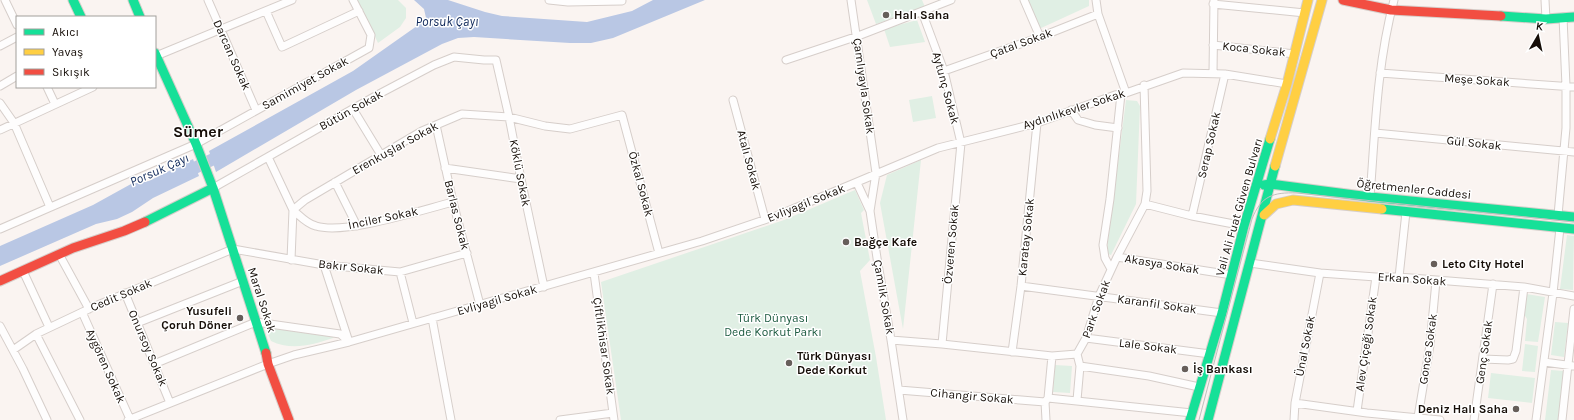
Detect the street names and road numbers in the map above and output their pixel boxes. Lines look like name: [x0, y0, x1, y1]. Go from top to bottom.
street label: Darcan Sokak: [210, 18, 254, 93]
street label: Çatal Sokak: [988, 25, 1054, 61]
street label: Çamlıyayla Sokak: [850, 37, 878, 135]
street label: Koca Sokak: [1222, 39, 1287, 59]
street label: Aytunç Sokak: [930, 50, 962, 126]
street label: Samimiyet Sokak: [259, 53, 351, 113]
street label: Meşe Sokak: [1444, 71, 1510, 89]
street label: Aydınlıkevler Sokak: [1021, 86, 1127, 132]
street label: Bütün Sokak: [317, 87, 385, 133]
street label: Serap Sokak: [1195, 110, 1224, 180]
street label: Erenkuşlar Sokak: [350, 119, 441, 177]
street label: Atalı Sokak: [734, 128, 764, 192]
street label: Gül Sokak: [1446, 133, 1502, 153]
street label: Vali Ali Fuat Güven Bulvarı: [1213, 137, 1265, 277]
street label: Köklü Sokak: [507, 138, 533, 208]
street label: Özkal Sokak: [626, 150, 656, 218]
street label: Öğretmenler Caddesi: [1356, 176, 1472, 202]
street label: Barlas Sokak: [442, 179, 472, 252]
street label: Evliyagil Sokak: [765, 181, 847, 225]
street label: Karatay Sokak: [1015, 197, 1037, 277]
street label: Özveren Sokak: [941, 203, 961, 285]
street label: İnciler Sokak: [347, 204, 419, 232]
street label: Akasya Sokak: [1124, 251, 1201, 277]
street label: Bakır Sokak: [318, 257, 385, 277]
street label: Çamlık Sokak: [871, 259, 898, 336]
street label: Maral Sokak: [245, 266, 279, 335]
street label: Erkan Sokak: [1377, 270, 1447, 288]
street label: Cedit Sokak: [88, 276, 154, 314]
street label: Park Sokak: [1079, 278, 1113, 340]
street label: Evliyagil Sokak: [455, 282, 539, 318]
street label: Karanfil Sokak: [1116, 292, 1198, 317]
street label: Alev Çiçeği Sokak: [1352, 295, 1380, 392]
street label: Çiftlikhisar Sokak: [590, 296, 618, 396]
street label: Onursoy Sokak: [126, 308, 171, 389]
street label: Gonca Sokak: [1416, 313, 1440, 385]
street label: Ünal Sokak: [1292, 314, 1318, 378]
street label: Genç Sokak: [1473, 319, 1495, 385]
street label: Aygören Sokak: [83, 327, 129, 406]
street label: Lale Sokak: [1118, 335, 1178, 357]
street label: Cihangir Sokak: [930, 385, 1014, 407]

